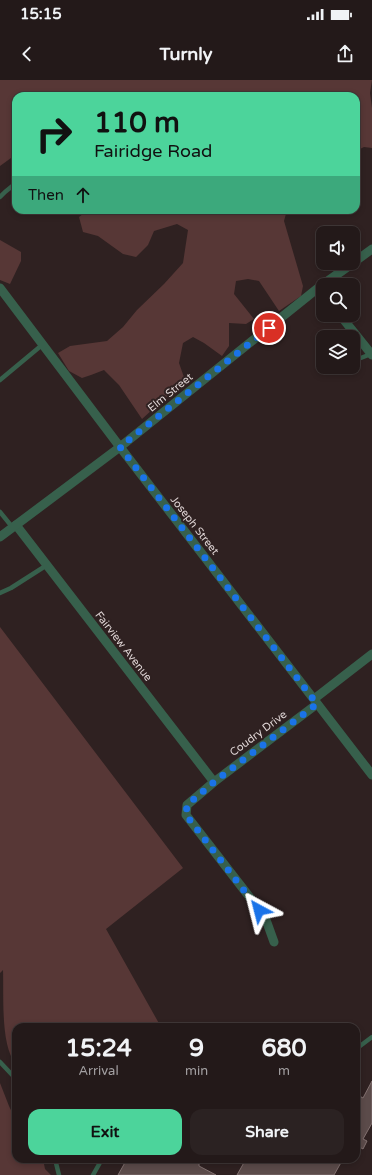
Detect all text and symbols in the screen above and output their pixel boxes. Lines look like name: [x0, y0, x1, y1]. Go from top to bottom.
text: 15:15: [20, 5, 62, 23]
icon: back: [16, 43, 38, 65]
text: Turnly: [160, 43, 212, 65]
icon: share: [334, 43, 356, 65]
text: 110 m: [94, 106, 180, 140]
icon: right: [28, 108, 80, 160]
text: Fairidge Road: [94, 140, 212, 162]
icon: ahead: [72, 184, 94, 206]
text: Then: [28, 186, 64, 204]
map controls: [316, 226, 360, 374]
button: sound: [316, 226, 360, 270]
button: search: [316, 278, 360, 322]
pin: [252, 311, 286, 345]
icon: arrive: [258, 317, 280, 339]
button: layers: [316, 330, 360, 374]
street label: Elm Street: [145, 370, 195, 414]
street label: Joseph Street: [168, 493, 222, 557]
street label: Fairview Avenue: [92, 609, 155, 684]
street label: Coudry Drive: [227, 708, 289, 759]
position arrow: [238, 889, 280, 931]
text: 15:24: [65, 1034, 132, 1063]
text: 9: [189, 1034, 204, 1063]
text: 680: [261, 1034, 307, 1063]
text: Arrival: [78, 1063, 119, 1079]
text: min: [185, 1063, 208, 1079]
text: m: [278, 1063, 290, 1079]
button: Exit: [28, 1109, 182, 1155]
button: Share: [190, 1109, 344, 1155]

